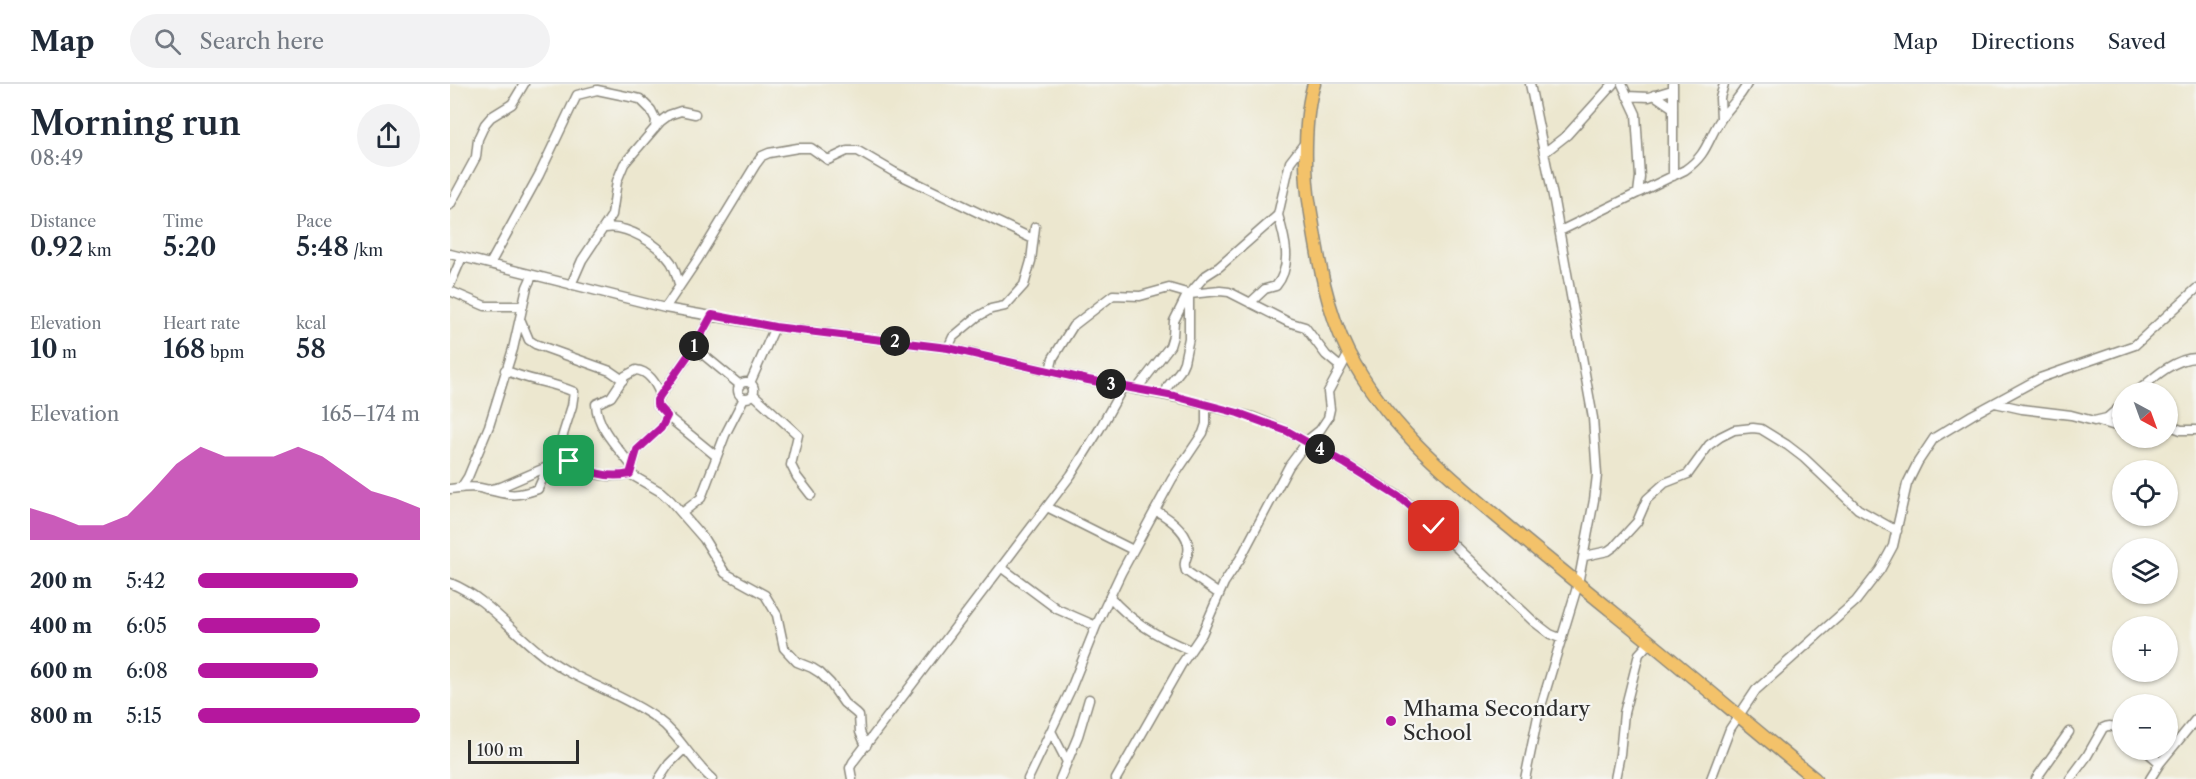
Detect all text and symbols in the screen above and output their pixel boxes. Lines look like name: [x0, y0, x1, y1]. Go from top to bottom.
search box: [130, 14, 550, 68]
text: Map: [30, 24, 94, 58]
icon: search: [151, 25, 184, 58]
text: Search here: [199, 28, 324, 55]
text: Map: [1893, 29, 1938, 54]
text: Directions: [1971, 29, 2075, 54]
text: Saved: [2108, 29, 2166, 54]
text: Morning run: [30, 103, 241, 144]
button: share: [357, 104, 420, 167]
text: 08:49: [30, 146, 83, 170]
text: Distance: [30, 211, 96, 231]
text: Time: [163, 211, 203, 231]
text: Pace: [296, 211, 332, 231]
text: 0.92: [30, 231, 83, 263]
text: 5:20: [163, 231, 217, 263]
text: 5:48: [296, 231, 349, 263]
text: km: [83, 240, 112, 260]
text: /km: [349, 240, 383, 260]
text: Elevation: [30, 313, 101, 333]
text: Heart rate: [163, 313, 240, 333]
text: kcal: [296, 313, 326, 333]
pin: 2: [880, 326, 910, 356]
pin: 1: [679, 331, 709, 361]
text: 2: [890, 331, 900, 351]
text: 10: [30, 333, 58, 365]
text: 168: [163, 333, 206, 365]
text: 58: [296, 333, 326, 365]
text: 1: [690, 336, 698, 356]
text: m: [58, 342, 77, 362]
text: bpm: [206, 342, 244, 362]
pin: 3: [1096, 369, 1126, 399]
text: 3: [1106, 374, 1116, 394]
north arrow: [2112, 382, 2178, 448]
map controls: [2112, 382, 2178, 760]
text: Elevation: [30, 402, 119, 426]
text: 165–174 m: [321, 402, 420, 426]
pin: 4: [1305, 434, 1335, 464]
pin: [543, 435, 594, 486]
text: 4: [1315, 439, 1325, 459]
icon: arrive: [552, 444, 585, 477]
button: locate: [2112, 460, 2178, 526]
pin: [1408, 500, 1459, 551]
icon: check: [1417, 509, 1450, 542]
button: layers: [2112, 538, 2178, 604]
text: 200 m: [30, 569, 92, 593]
text: 5:42: [126, 569, 166, 593]
text: 400 m: [30, 614, 92, 638]
text: 6:05: [126, 614, 167, 638]
button: +: [2112, 616, 2178, 682]
text: 600 m: [30, 659, 92, 683]
text: 6:08: [126, 659, 168, 683]
button: −: [2112, 694, 2178, 760]
place label: Mhama Secondary School: [1403, 696, 1590, 745]
text: 800 m: [30, 704, 93, 728]
text: 5:15: [126, 704, 162, 728]
marker: Mhama Secondary School: [1384, 714, 1398, 728]
scale bar: [468, 737, 579, 764]
text: 100 m: [477, 740, 523, 760]

